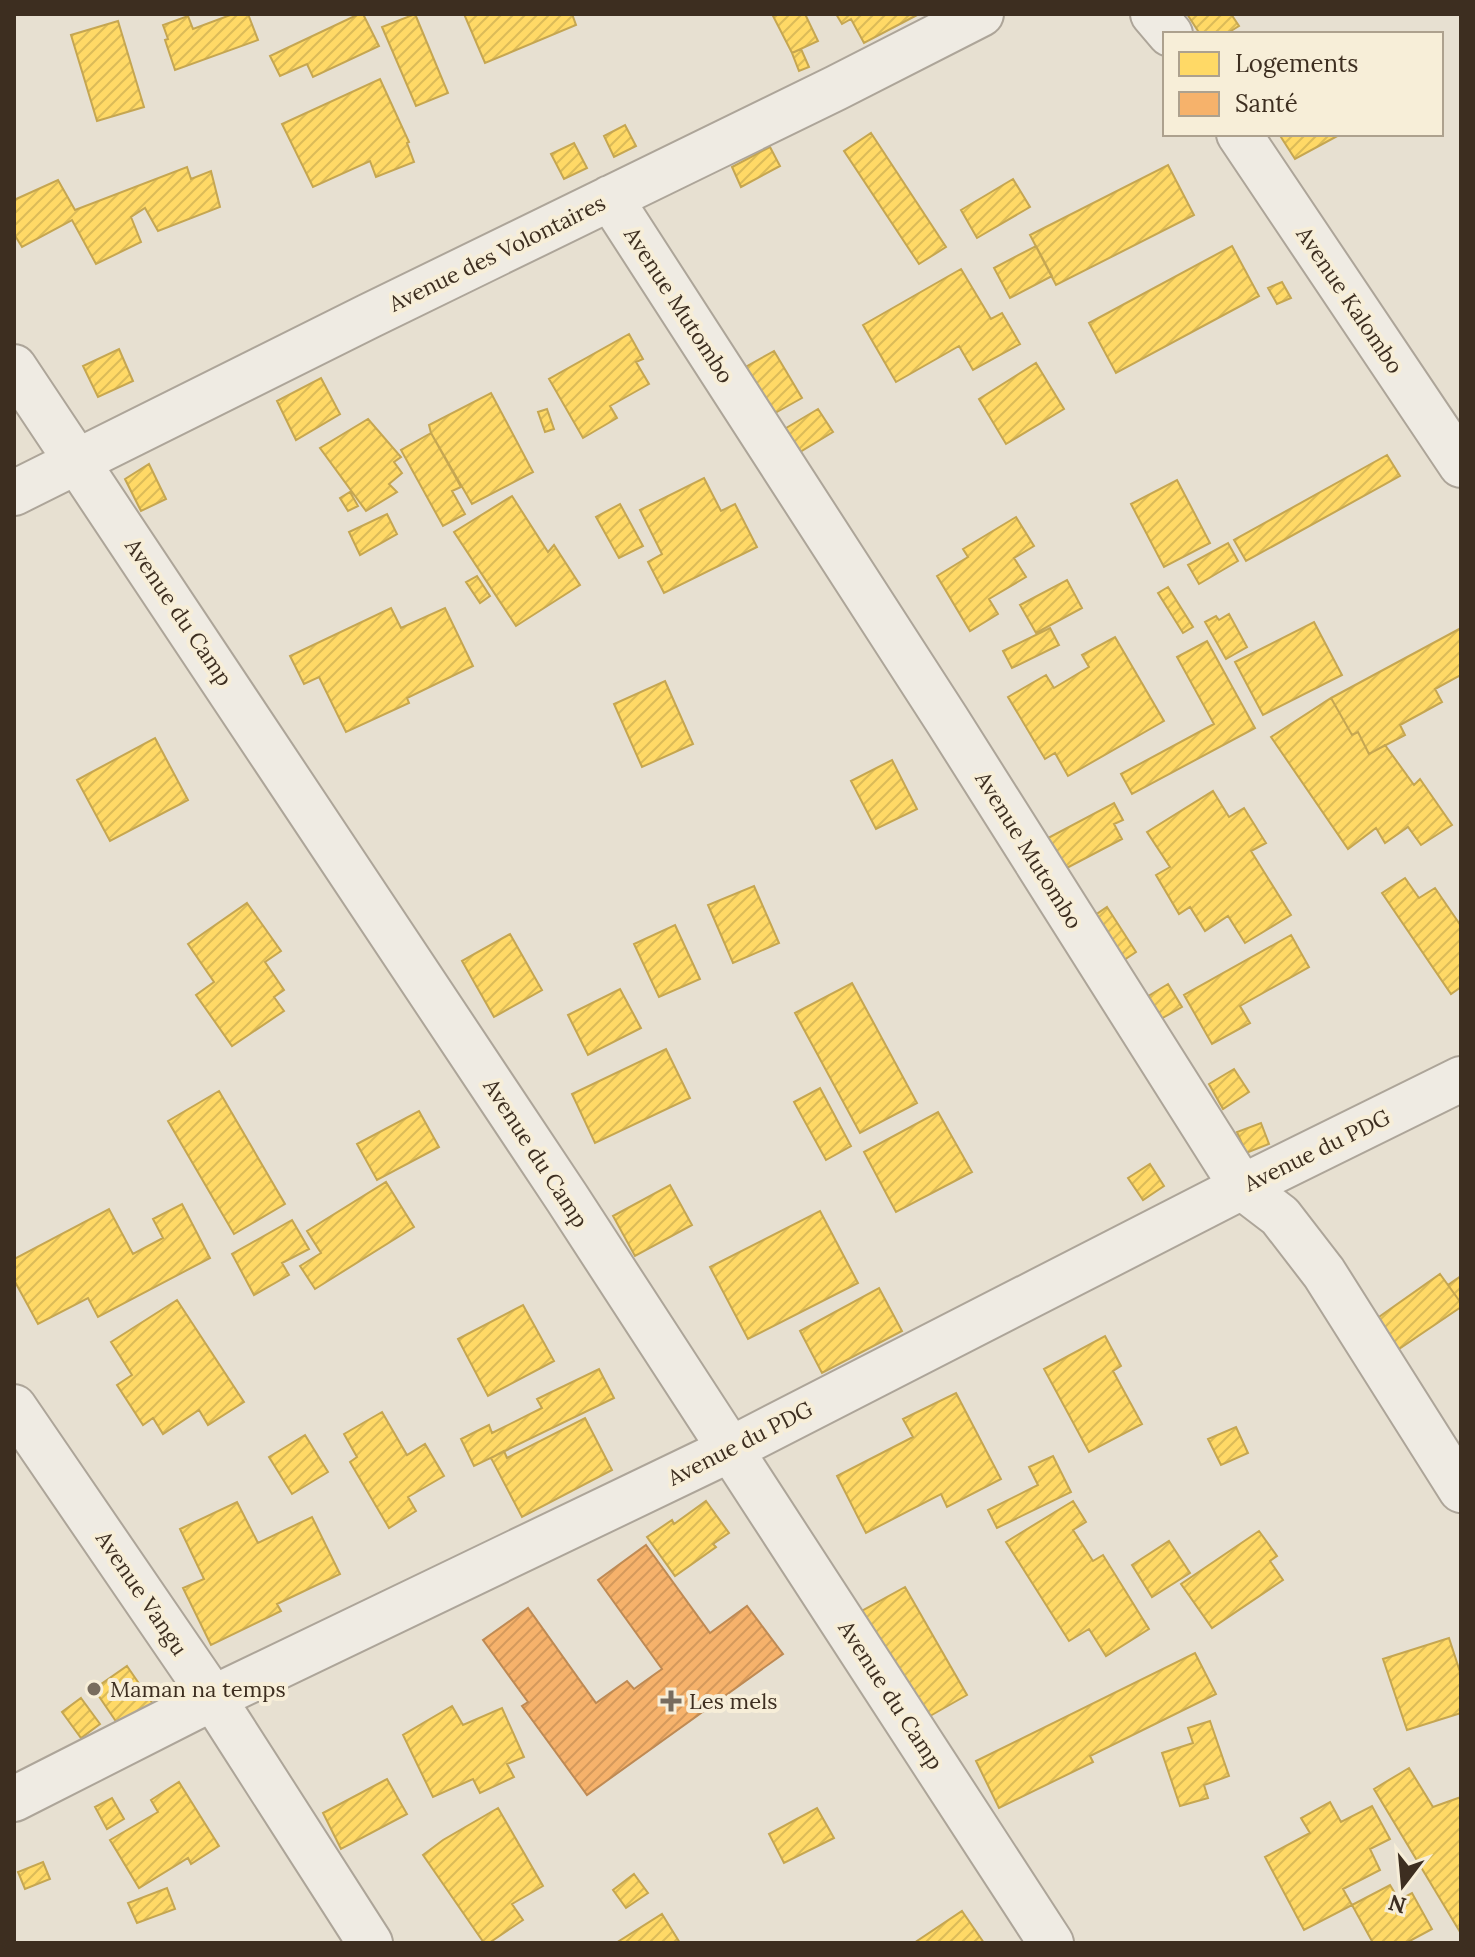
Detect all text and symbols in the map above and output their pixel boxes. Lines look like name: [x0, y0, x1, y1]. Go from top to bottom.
legend: [1163, 32, 1443, 136]
text: Logements: [1235, 48, 1358, 79]
text: Santé: [1235, 88, 1298, 119]
street label: Avenue des Volontaires: [383, 188, 610, 318]
street label: Avenue Kalombo: [1290, 220, 1409, 379]
street label: Avenue Mutombo: [618, 221, 740, 388]
street label: Avenue du Camp: [119, 532, 239, 691]
street label: Avenue Mutombo: [969, 765, 1089, 934]
street label: Avenue du Camp: [477, 1072, 595, 1233]
street label: Avenue du PDG: [1239, 1102, 1395, 1198]
street label: Avenue du PDG: [662, 1394, 817, 1492]
street label: Avenue Vangu: [89, 1525, 194, 1661]
street label: Avenue du Camp: [832, 1614, 950, 1775]
place label: Maman na temps: [110, 1675, 286, 1703]
marker: Maman na temps: [85, 1680, 103, 1698]
place label: Les mels: [689, 1687, 777, 1715]
marker: Les mels: [660, 1690, 682, 1712]
north arrow: [1363, 1845, 1443, 1925]
text: N: [1385, 1888, 1410, 1920]

